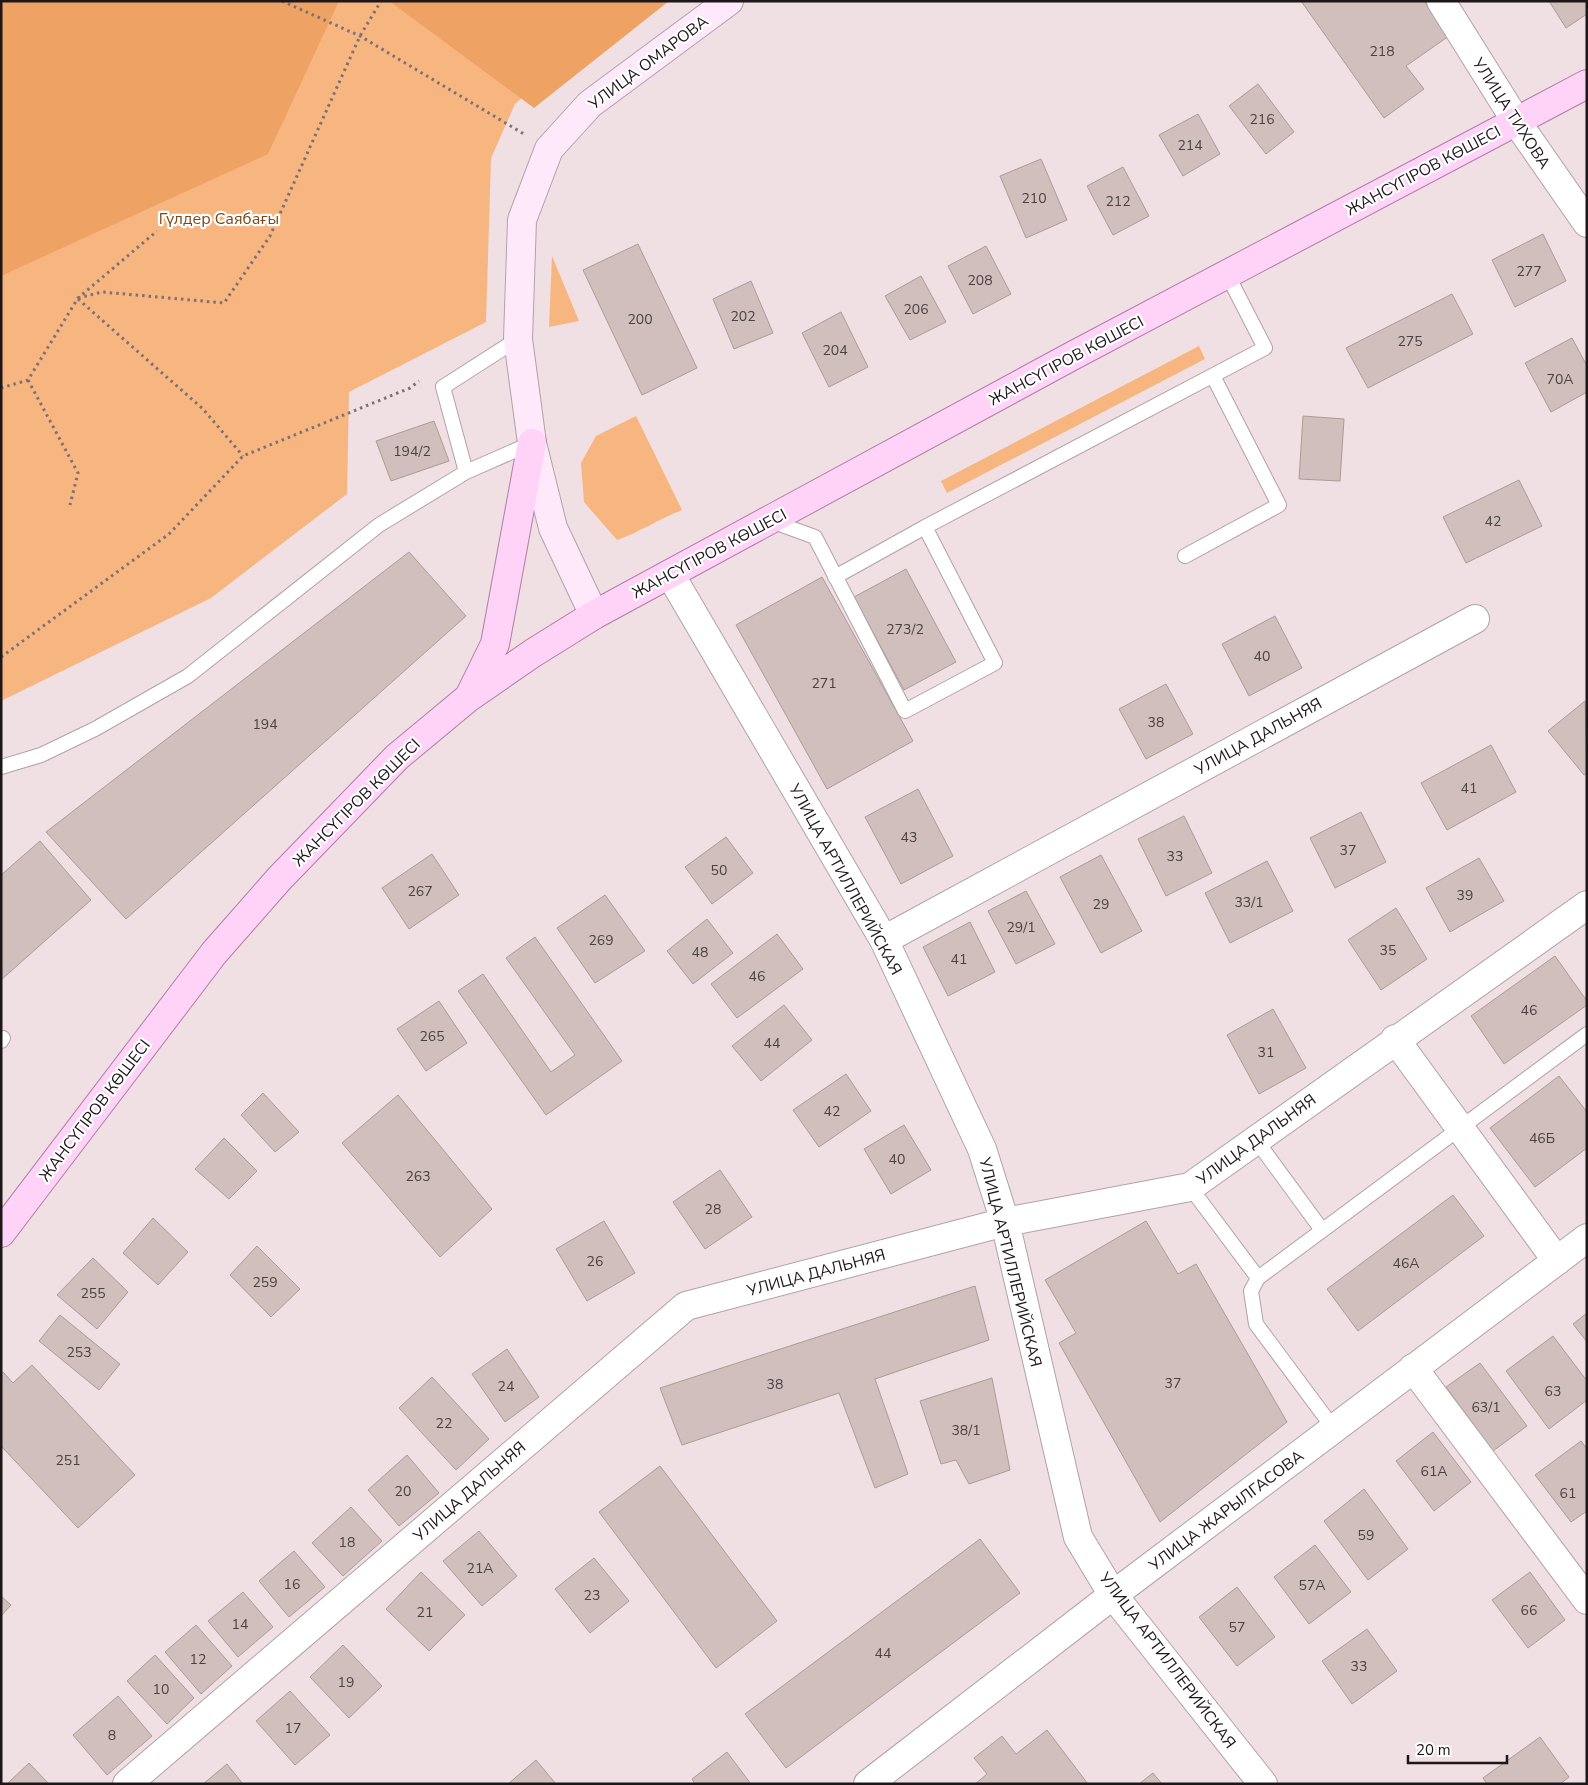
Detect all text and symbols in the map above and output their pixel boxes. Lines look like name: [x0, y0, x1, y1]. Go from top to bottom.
street label: УЛИЦА ОМАРОВА: [583, 10, 713, 116]
house number: 218: [1369, 42, 1395, 61]
street label: УЛИЦА ТИХОВА: [1466, 53, 1556, 174]
house number: 216: [1249, 110, 1275, 129]
street label: ЖАНСҮГІРОВ КӨШЕСІ: [1342, 121, 1505, 221]
house number: 214: [1177, 136, 1203, 155]
house number: 210: [1021, 189, 1047, 208]
house number: 212: [1105, 192, 1131, 211]
park label: Гүлдер Саябағы: [159, 208, 279, 230]
house number: 277: [1516, 262, 1542, 281]
house number: 208: [967, 271, 993, 290]
house number: 206: [903, 300, 929, 319]
house number: 202: [730, 307, 756, 326]
house number: 200: [627, 310, 653, 329]
street label: ЖАНСҮГІРОВ КӨШЕСІ: [985, 311, 1148, 411]
house number: 275: [1397, 332, 1423, 351]
house number: 204: [822, 341, 848, 360]
house number: 70А: [1546, 370, 1574, 389]
house number: 194/2: [393, 442, 431, 461]
street label: ЖАНСҮГІРОВ КӨШЕСІ: [628, 504, 791, 604]
house number: 42: [1485, 512, 1501, 531]
house number: 273/2: [886, 620, 924, 639]
house number: 40: [1254, 647, 1270, 666]
house number: 271: [811, 674, 837, 693]
street label: УЛИЦА ДАЛЬНЯЯ: [1190, 693, 1326, 782]
house number: 38: [1148, 713, 1164, 732]
house number: 194: [252, 715, 278, 734]
street label: ЖАНСҮГІРОВ КӨШЕСІ: [288, 734, 425, 871]
street label: УЛИЦА АРТИЛЛЕРИЙСКАЯ: [783, 779, 907, 979]
house number: 41: [1461, 779, 1477, 798]
house number: 43: [901, 828, 917, 847]
house number: 37: [1340, 841, 1356, 860]
house number: 33: [1167, 847, 1183, 866]
house number: 50: [711, 861, 727, 880]
house number: 267: [407, 882, 433, 901]
house number: 39: [1457, 886, 1473, 905]
house number: 33/1: [1234, 893, 1264, 912]
house number: 29: [1093, 895, 1109, 914]
house number: 29/1: [1006, 918, 1036, 937]
house number: 269: [588, 931, 614, 950]
house number: 35: [1380, 941, 1396, 960]
house number: 48: [692, 943, 708, 962]
house number: 41: [951, 950, 967, 969]
house number: 46: [749, 967, 765, 986]
house number: 46: [1521, 1001, 1537, 1020]
house number: 265: [419, 1027, 445, 1046]
house number: 44: [764, 1034, 780, 1053]
street label: ЖАНСҮГІРОВ КӨШЕСІ: [34, 1035, 155, 1186]
house number: 31: [1258, 1043, 1274, 1062]
street label: УЛИЦА ДАЛЬНЯЯ: [1192, 1089, 1321, 1191]
house number: 42: [824, 1102, 840, 1121]
house number: 46Б: [1529, 1129, 1555, 1148]
house number: 40: [889, 1150, 905, 1169]
street label: УЛИЦА АРТИЛЛЕРИЙСКАЯ: [973, 1154, 1047, 1369]
house number: 263: [405, 1167, 431, 1186]
house number: 28: [705, 1200, 721, 1219]
street label: УЛИЦА ДАЛЬНЯЯ: [744, 1244, 888, 1302]
house number: 26: [587, 1252, 603, 1271]
house number: 46А: [1392, 1254, 1420, 1273]
house number: 259: [252, 1273, 278, 1292]
house number: 255: [80, 1284, 106, 1303]
house number: 253: [66, 1343, 92, 1362]
house number: 37: [1165, 1374, 1181, 1393]
house number: 38: [767, 1375, 783, 1394]
house number: 24: [498, 1377, 514, 1396]
house number: 63: [1545, 1382, 1561, 1401]
house number: 63/1: [1471, 1398, 1501, 1417]
house number: 22: [436, 1414, 452, 1433]
house number: 38/1: [951, 1421, 981, 1440]
street label: УЛИЦА ДАЛЬНЯЯ: [408, 1437, 531, 1547]
street label: УЛИЦА ЖАРЫЛГАСОВА: [1144, 1445, 1309, 1577]
house number: 251: [55, 1451, 81, 1470]
house number: 61А: [1420, 1462, 1448, 1481]
house number: 20: [395, 1482, 411, 1501]
house number: 61: [1560, 1484, 1576, 1503]
house number: 59: [1358, 1526, 1374, 1545]
house number: 18: [339, 1533, 355, 1552]
house number: 21А: [466, 1559, 494, 1578]
street label: УЛИЦА АРТИЛЛЕРИЙСКАЯ: [1093, 1567, 1241, 1753]
house number: 16: [284, 1575, 300, 1594]
house number: 57А: [1298, 1576, 1326, 1595]
house number: 23: [584, 1586, 600, 1605]
house number: 66: [1521, 1601, 1537, 1620]
house number: 21: [417, 1603, 433, 1622]
house number: 14: [232, 1615, 248, 1634]
house number: 57: [1229, 1618, 1245, 1637]
house number: 44: [875, 1644, 891, 1663]
house number: 12: [190, 1650, 206, 1669]
house number: 33: [1351, 1657, 1367, 1676]
house number: 19: [338, 1673, 354, 1692]
house number: 10: [153, 1680, 169, 1699]
house number: 17: [285, 1719, 301, 1738]
house number: 8: [108, 1726, 116, 1745]
scale bar: [1408, 1732, 1507, 1764]
text: 20 m: [1416, 1740, 1451, 1760]

